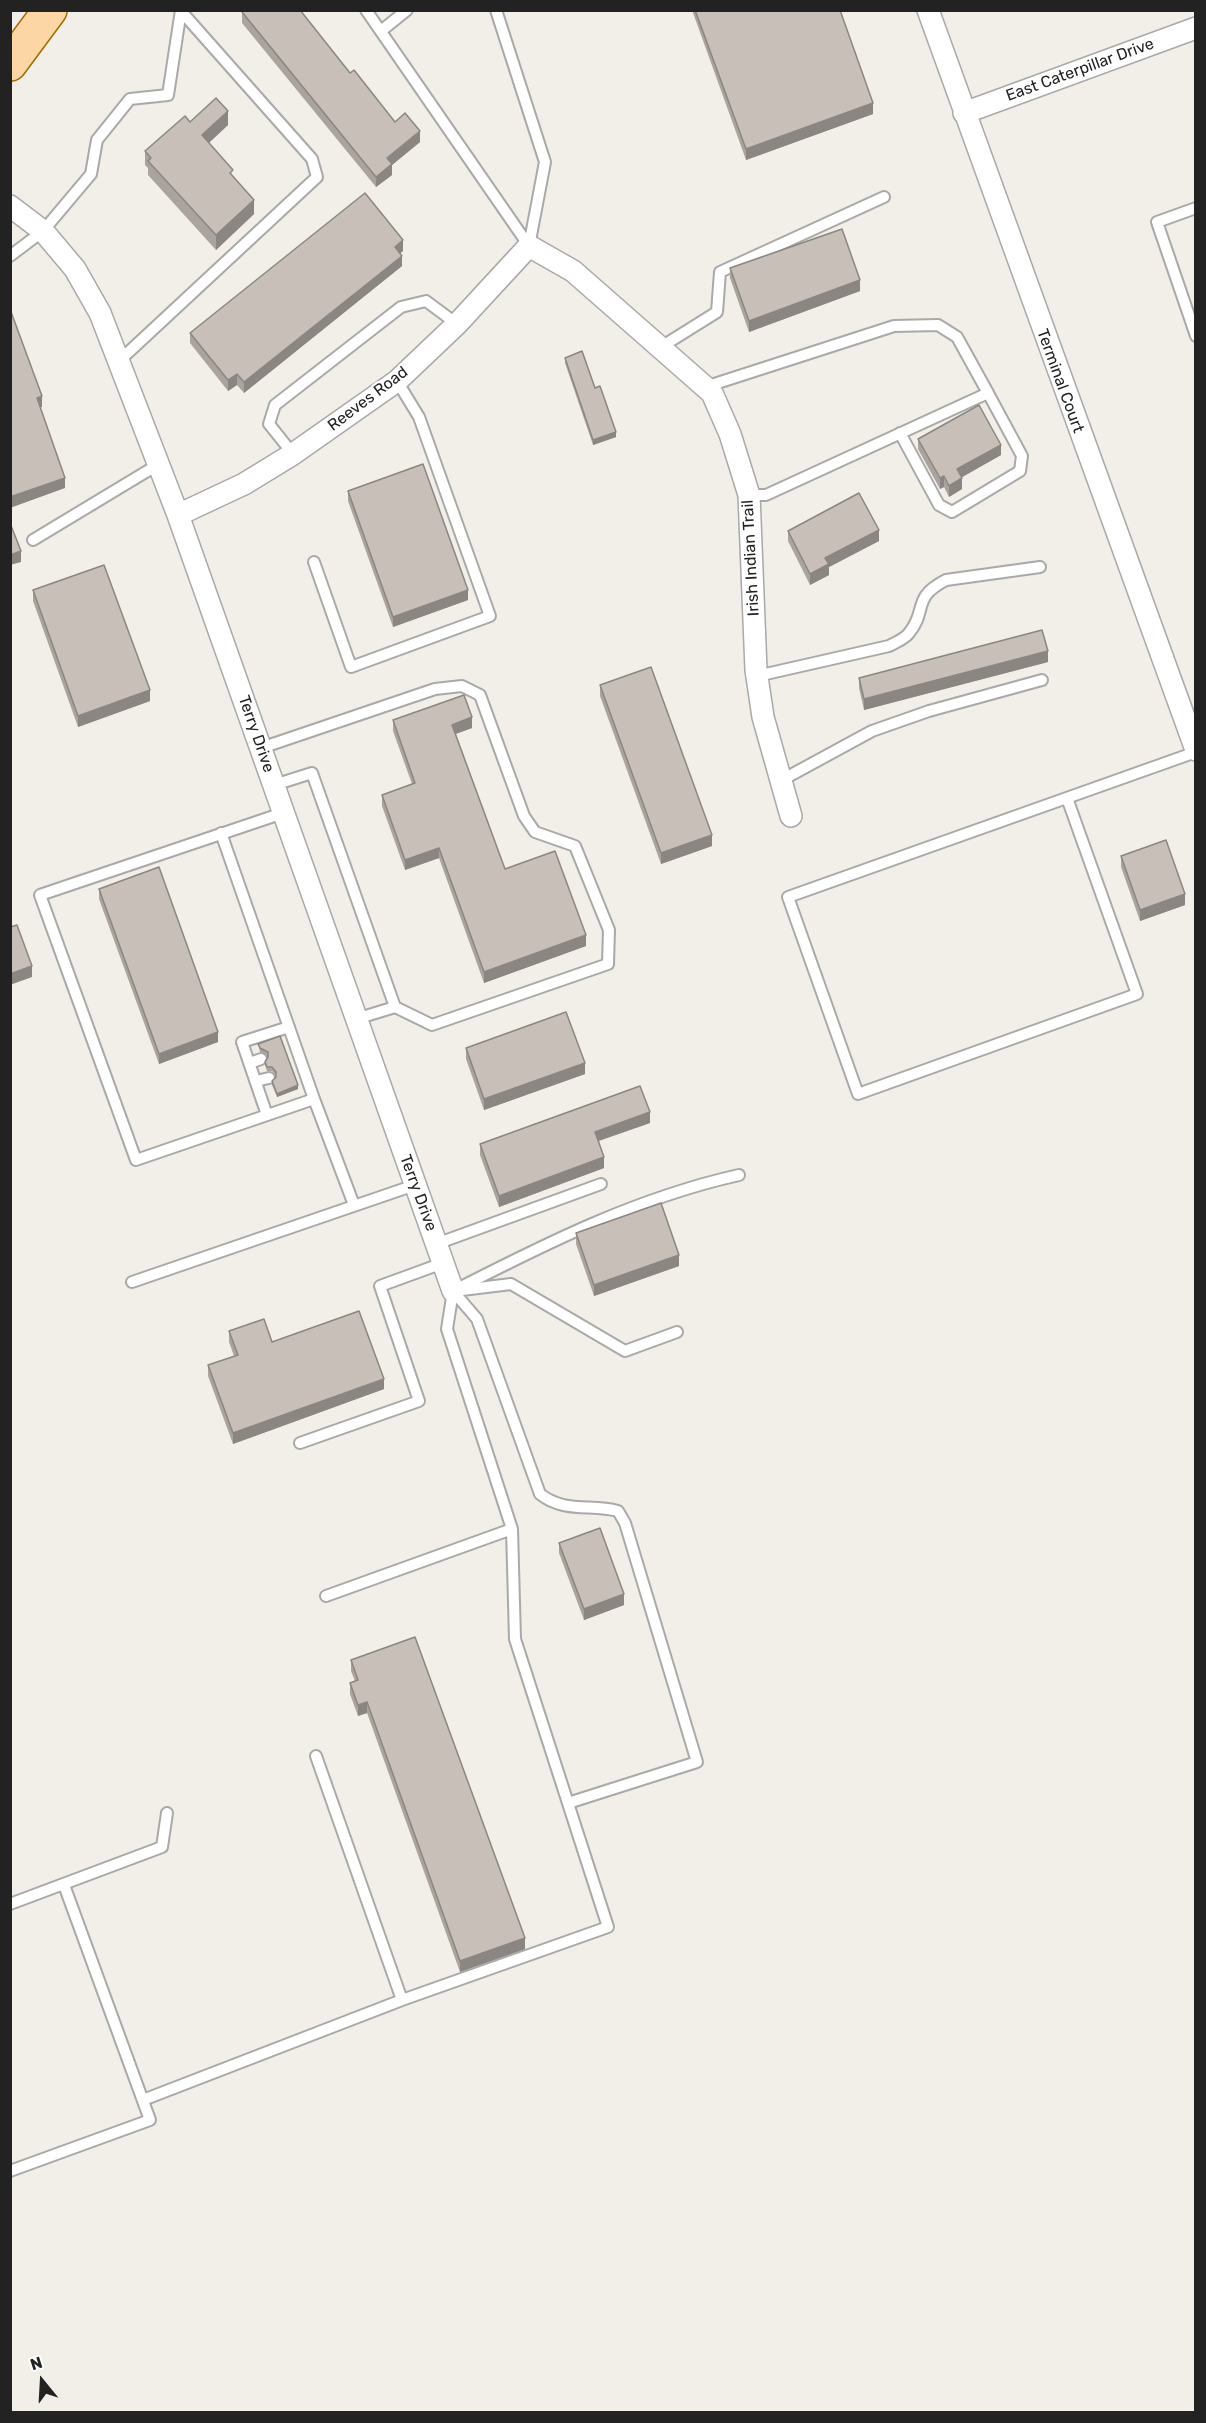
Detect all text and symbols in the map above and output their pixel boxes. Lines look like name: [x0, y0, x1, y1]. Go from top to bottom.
street label: East Caterpillar Drive: [1003, 34, 1157, 106]
street label: Terminal Court: [1032, 326, 1088, 436]
street label: Reeves Road: [324, 363, 412, 435]
street label: Irish Indian Trail: [738, 499, 764, 617]
street label: Terry Drive: [234, 693, 278, 775]
street label: Terry Drive: [395, 1152, 441, 1234]
north arrow: [12, 2351, 72, 2411]
text: N: [28, 2353, 45, 2374]

